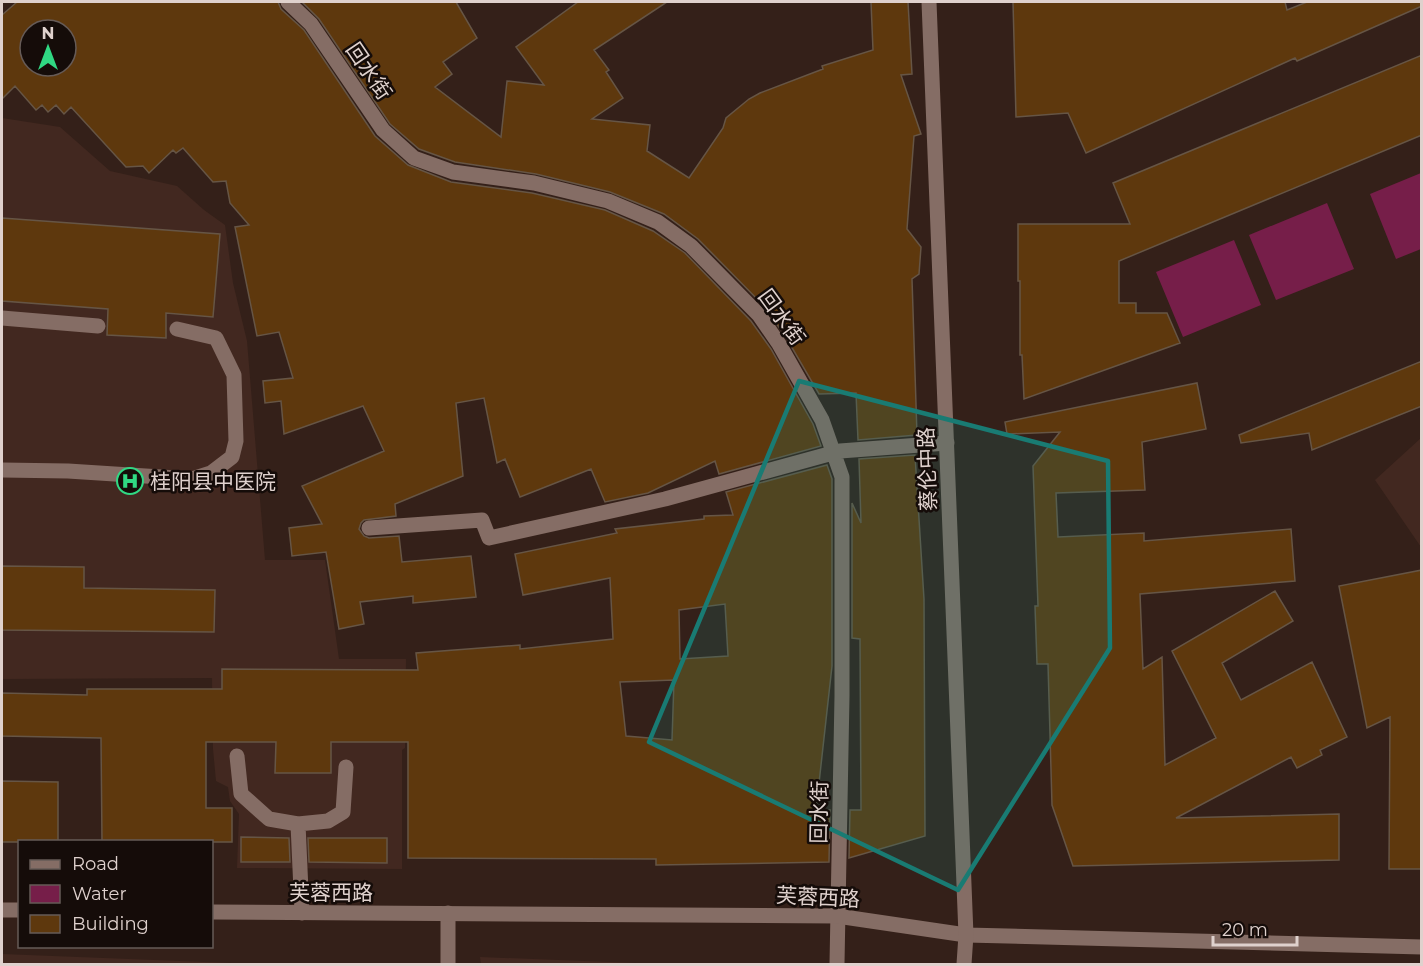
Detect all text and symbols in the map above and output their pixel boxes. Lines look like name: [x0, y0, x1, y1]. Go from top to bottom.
north arrow: [18, 18, 78, 78]
text: N: [42, 24, 54, 43]
street label: 回水街: [341, 38, 397, 104]
street label: 回水街: [753, 284, 811, 350]
street label: 蔡伦中路: [913, 427, 941, 511]
hospital icon: 桂阳县中医院: [115, 466, 145, 496]
place label: 桂阳县中医院: [150, 469, 276, 494]
street label: 回水街: [806, 780, 832, 844]
legend: [18, 840, 213, 948]
text: Road: [72, 853, 119, 875]
street label: 芙蓉西路: [289, 880, 373, 905]
street label: 芙蓉西路: [775, 882, 861, 912]
text: Water: [72, 883, 127, 905]
scale bar: [1213, 909, 1297, 947]
text: Building: [72, 913, 149, 935]
text: 20 m: [1222, 919, 1268, 941]

